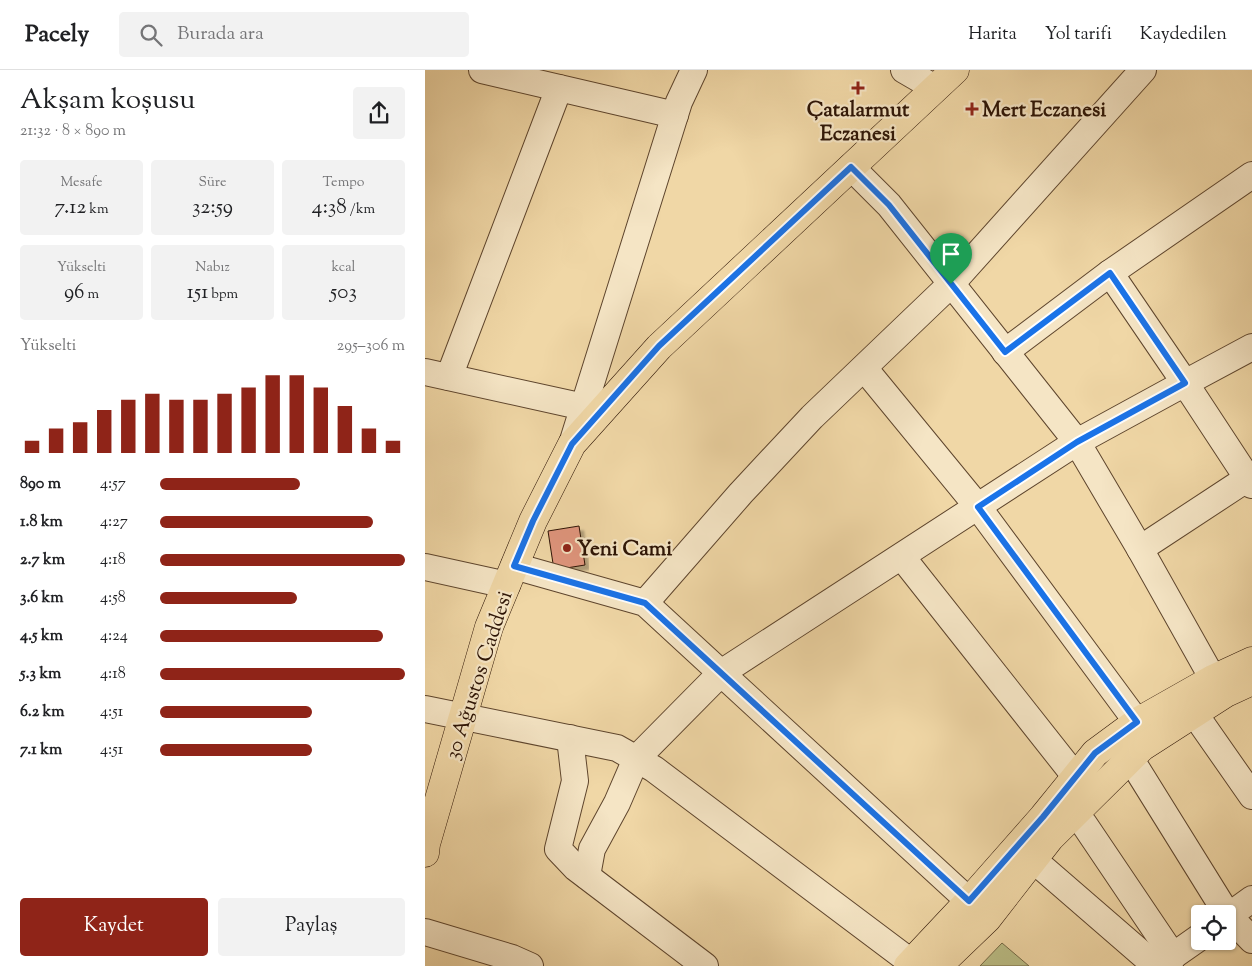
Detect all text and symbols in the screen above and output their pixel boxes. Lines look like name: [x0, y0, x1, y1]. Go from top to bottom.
search box: [119, 12, 469, 57]
text: Pacely: [25, 18, 89, 52]
icon: search: [137, 21, 165, 49]
text: Burada ara: [177, 21, 264, 48]
text: Harita: [968, 22, 1017, 48]
text: Yol tarifi: [1045, 22, 1112, 48]
text: Kaydedilen: [1140, 22, 1227, 48]
text: Akşam koşusu: [20, 81, 195, 121]
marker: Çatalarmut Eczanesi: [852, 82, 864, 94]
button: share: [353, 87, 405, 139]
place label: Çatalarmut Eczanesi: [807, 96, 910, 150]
place label: Mert Eczanesi: [982, 96, 1106, 126]
marker: Mert Eczanesi: [966, 103, 978, 115]
text: 21:32 · 8 × 890 m: [20, 120, 126, 143]
text: Mesafe: [60, 173, 103, 193]
text: Süre: [198, 173, 227, 193]
text: Tempo: [323, 173, 365, 193]
text: 7.12: [54, 193, 86, 223]
text: 32:59: [192, 193, 233, 223]
text: 4:38: [312, 193, 347, 223]
text: km: [86, 200, 109, 220]
text: /km: [347, 200, 375, 220]
pin: [930, 233, 972, 284]
icon: arrive: [937, 240, 965, 268]
text: Yükselti: [57, 258, 106, 278]
text: Nabız: [195, 258, 230, 278]
text: kcal: [331, 258, 356, 278]
text: 96: [64, 278, 85, 308]
text: 151: [187, 278, 208, 308]
text: 503: [330, 278, 357, 308]
text: m: [85, 285, 99, 305]
text: bpm: [208, 285, 238, 305]
text: Yükselti: [20, 335, 76, 358]
text: 295–306 m: [337, 335, 405, 358]
text: 890 m: [20, 473, 61, 496]
text: 4:57: [100, 473, 126, 496]
text: 1.8 km: [20, 511, 63, 534]
text: 4:27: [100, 511, 128, 534]
place label: Yeni Cami: [577, 535, 672, 565]
marker: Yeni Cami: [561, 542, 573, 554]
text: 2.7 km: [20, 549, 65, 572]
text: 4:18: [100, 549, 126, 572]
text: 3.6 km: [20, 587, 64, 610]
text: 4:58: [100, 587, 126, 610]
street label: 30 Ağustos Caddesi: [438, 587, 521, 764]
text: 4.5 km: [20, 625, 63, 648]
text: 4:24: [100, 625, 128, 648]
text: 5.3 km: [20, 663, 61, 686]
text: 4:18: [100, 663, 126, 686]
text: 6.2 km: [20, 701, 65, 724]
text: 4:51: [100, 701, 123, 724]
text: 7.1 km: [20, 739, 62, 762]
text: 4:51: [100, 739, 123, 762]
button: Kaydet: [20, 898, 208, 956]
button: Paylaş: [218, 898, 405, 956]
map controls: [1191, 905, 1236, 950]
button: locate: [1191, 905, 1236, 950]

